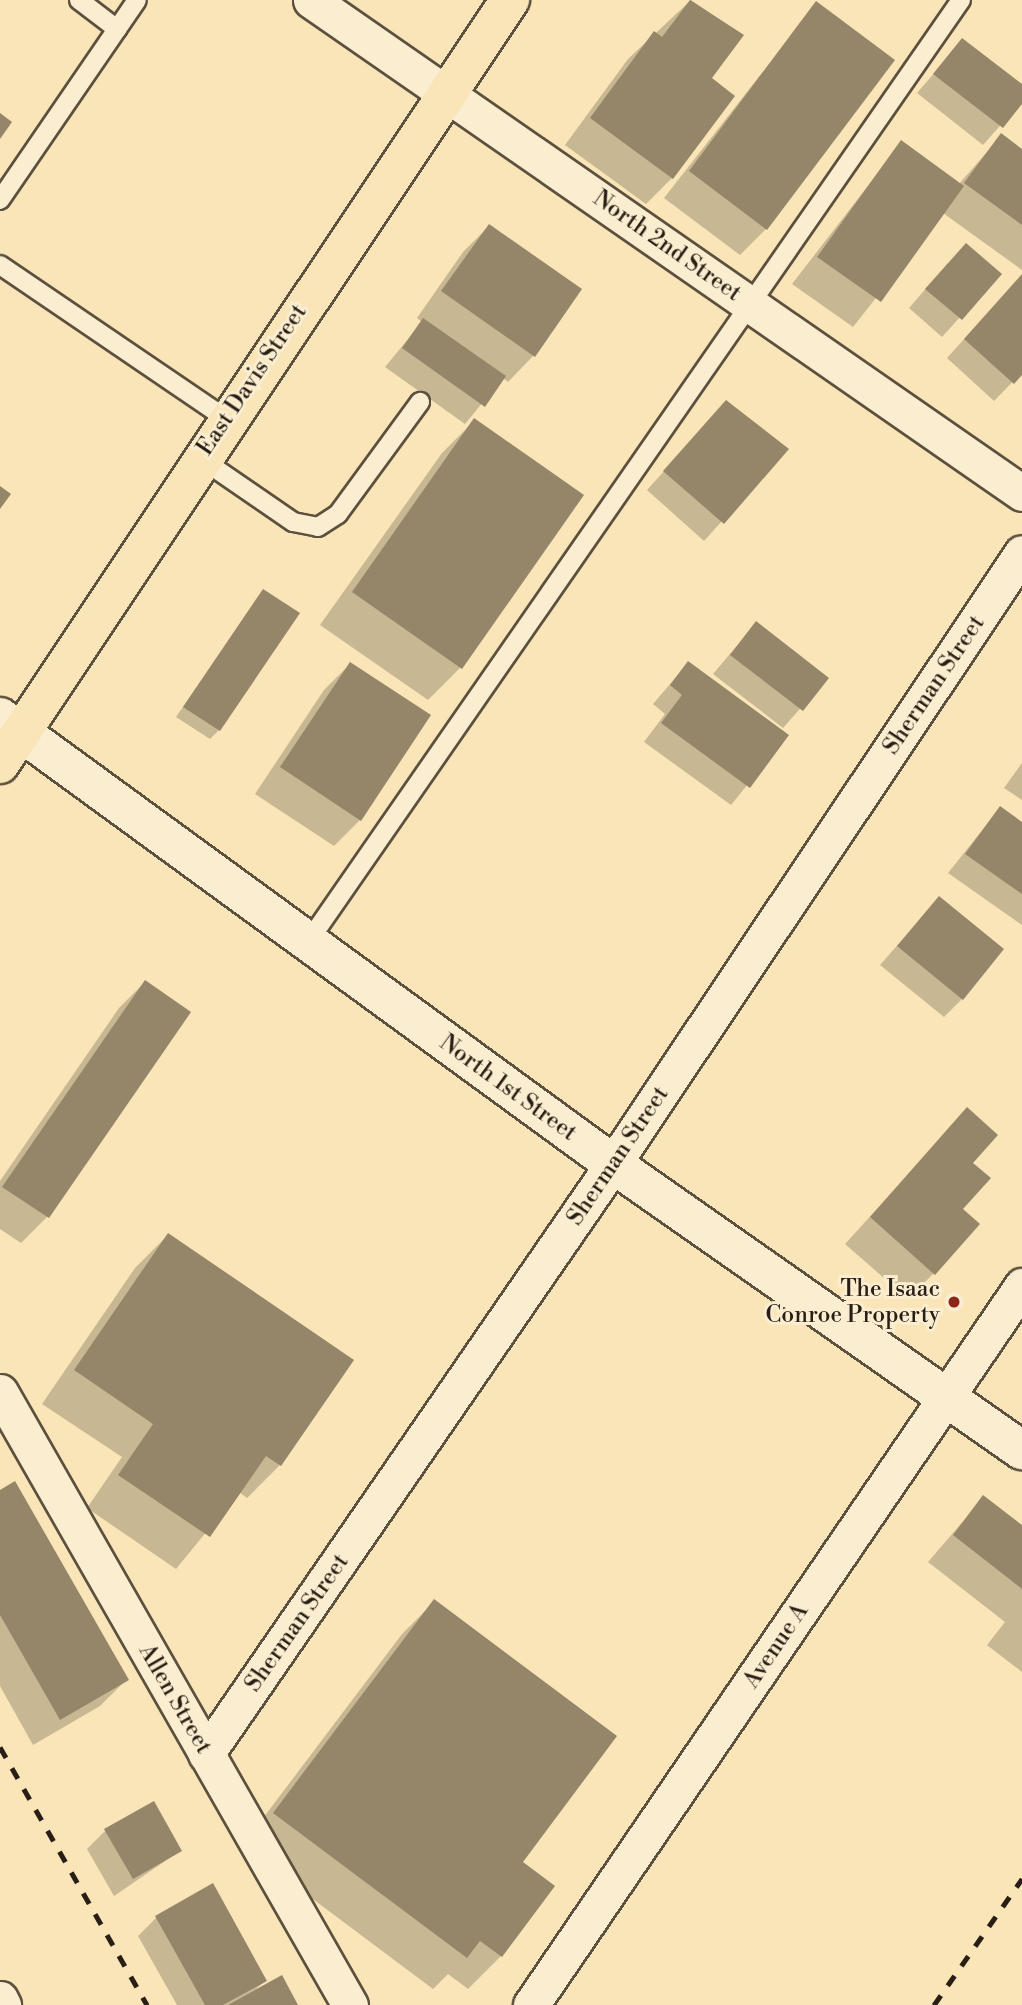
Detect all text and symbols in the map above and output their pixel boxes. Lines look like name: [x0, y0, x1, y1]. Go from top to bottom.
street label: North 2nd Street: [588, 185, 746, 307]
street label: East Davis Street: [191, 299, 313, 461]
street label: Sherman Street: [877, 610, 991, 760]
street label: North 1st Street: [434, 1029, 582, 1147]
street label: Sherman Street: [561, 1081, 675, 1231]
place label: The Isaac Conroe Property: [765, 1275, 940, 1329]
marker: The Isaac Conroe Property: [946, 1294, 962, 1310]
street label: Sherman Street: [239, 1549, 355, 1697]
street label: Avenue A: [738, 1598, 814, 1694]
street label: Allen Street: [133, 1639, 217, 1759]

